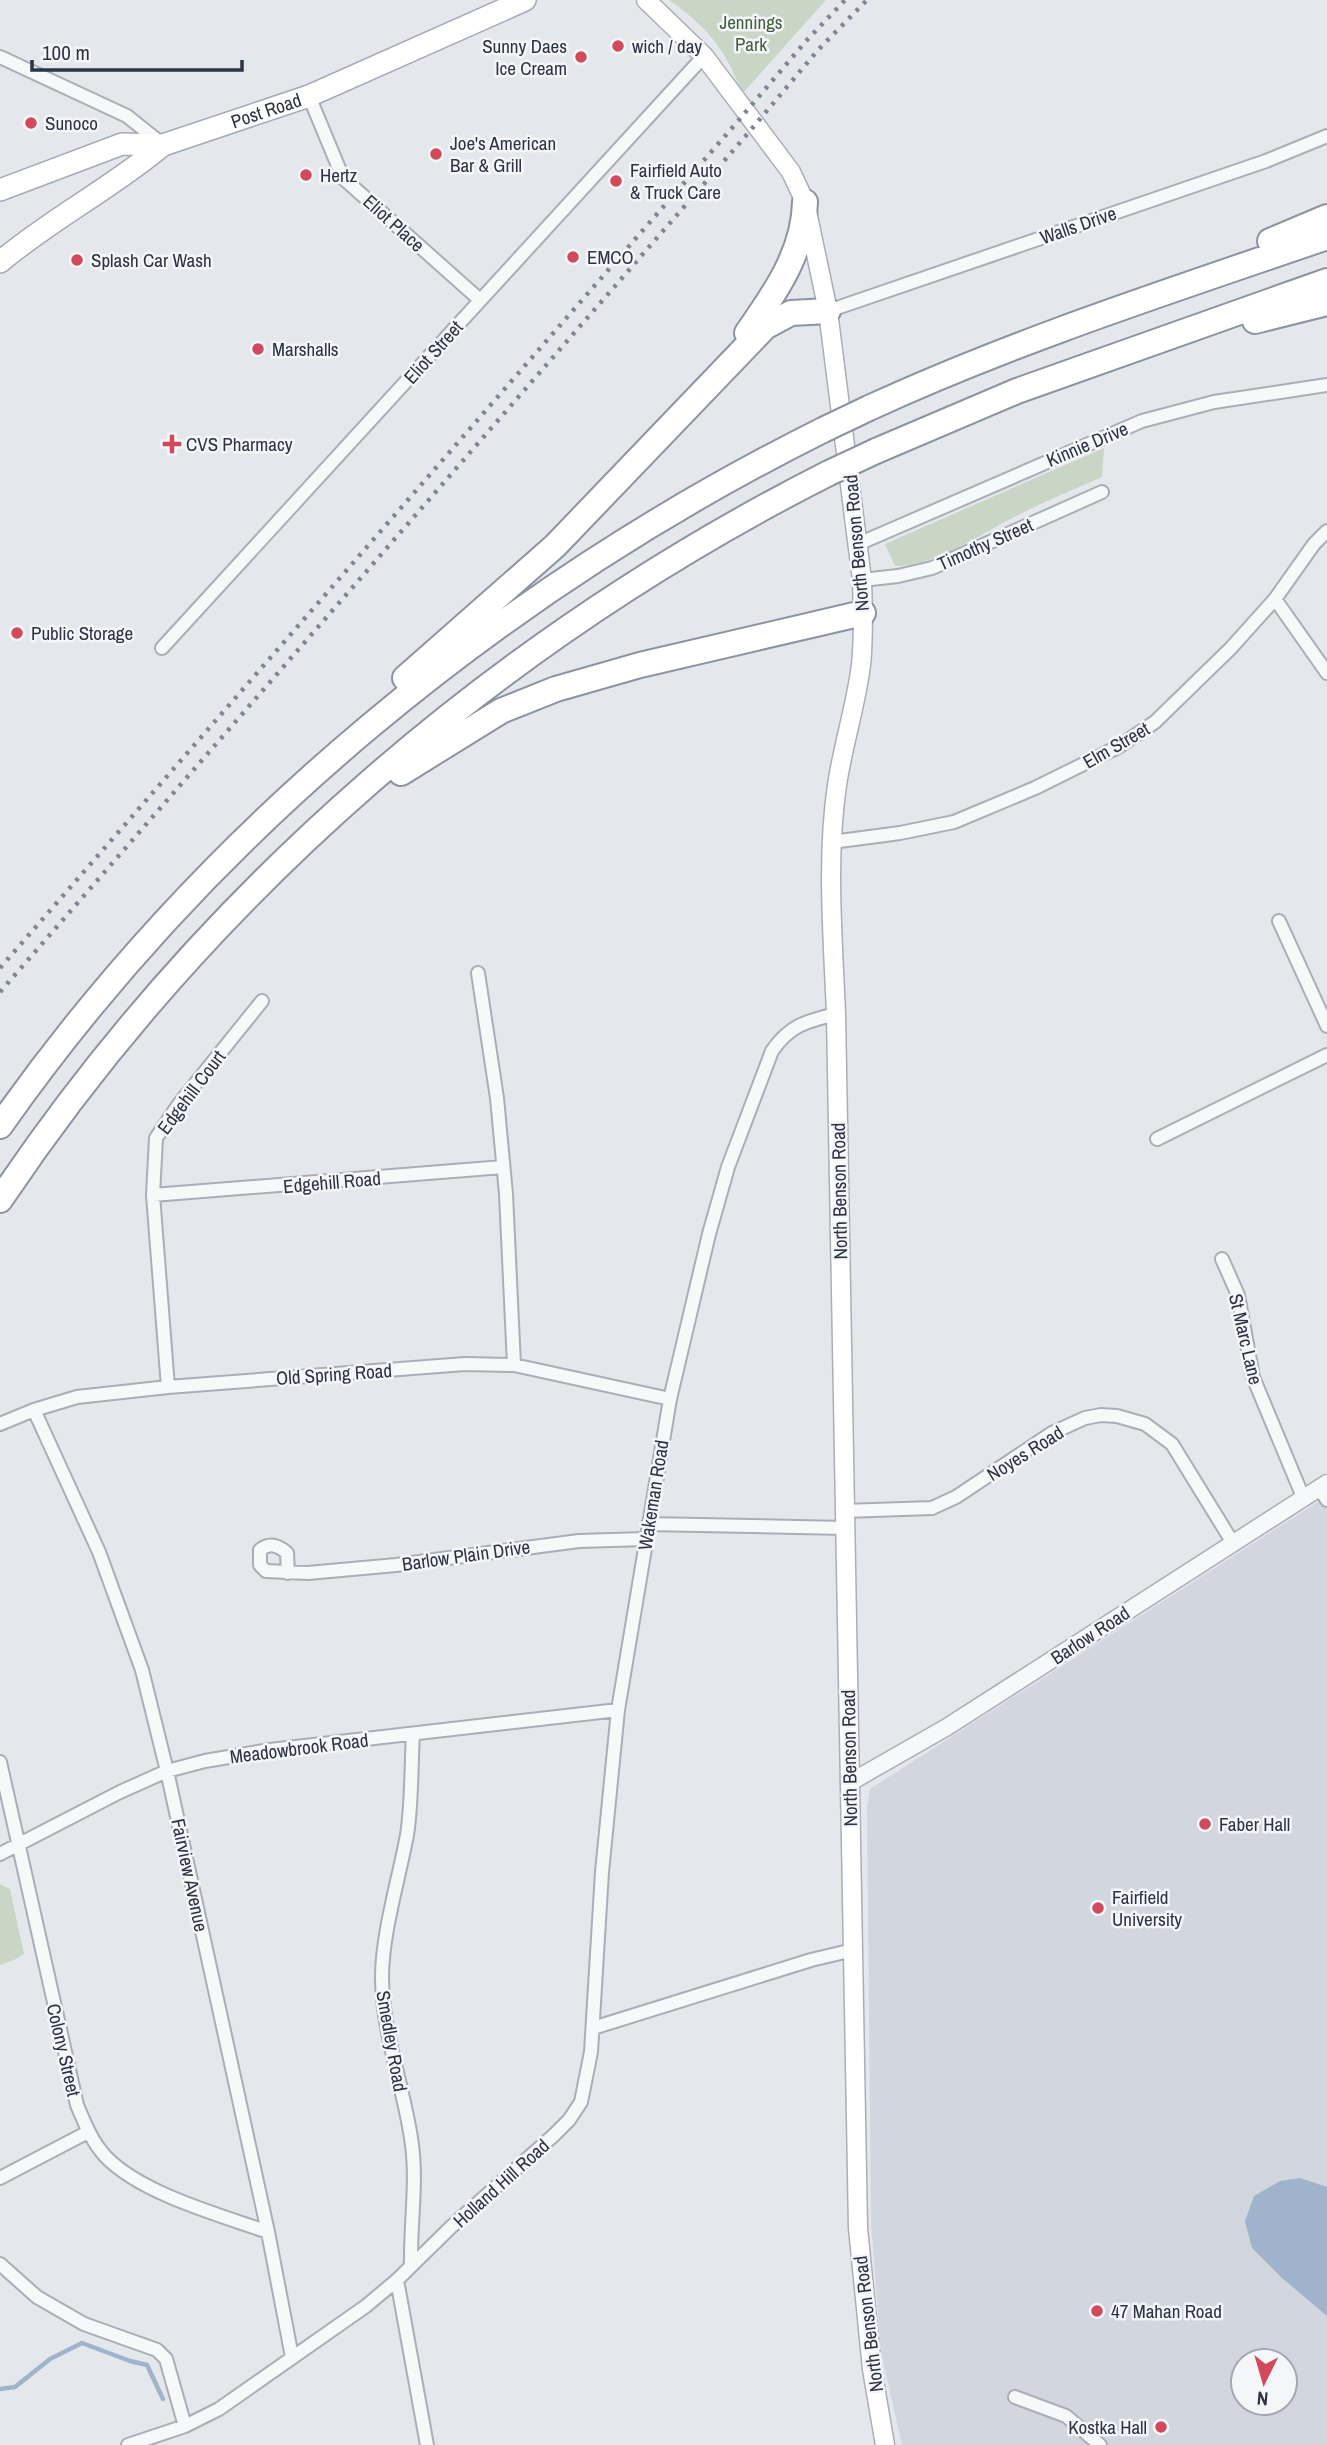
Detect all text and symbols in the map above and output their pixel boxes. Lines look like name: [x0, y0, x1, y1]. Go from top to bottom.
park label: Jennings Park: [719, 9, 783, 57]
scale bar: [32, 28, 242, 72]
place label: Sunny Daes Ice Cream: [482, 33, 567, 81]
place label: wich / day: [632, 33, 702, 59]
text: 100 m: [42, 38, 90, 67]
marker: wich / day: [610, 38, 626, 54]
marker: Sunny Daes Ice Cream: [573, 49, 589, 65]
street label: Post Road: [227, 87, 305, 134]
place label: Sunoco: [45, 110, 98, 136]
marker: Sunoco: [23, 115, 39, 131]
place label: Joe's American Bar & Grill: [450, 130, 556, 178]
marker: Joe's American Bar & Grill: [428, 146, 444, 162]
place label: Fairfield Auto & Truck Care: [630, 157, 722, 205]
place label: Hertz: [320, 162, 357, 188]
marker: Hertz: [298, 167, 314, 183]
marker: Fairfield Auto & Truck Care: [608, 173, 624, 189]
street label: Eliot Place: [358, 188, 430, 258]
street label: Walls Drive: [1036, 200, 1120, 250]
place label: EMCO: [587, 244, 634, 270]
place label: Splash Car Wash: [91, 247, 212, 273]
marker: EMCO: [565, 249, 581, 265]
marker: Splash Car Wash: [69, 252, 85, 268]
street label: Eliot Street: [398, 314, 469, 389]
place label: Marshalls: [272, 336, 339, 362]
marker: Marshalls: [250, 341, 266, 357]
street label: Kinnie Drive: [1042, 415, 1132, 473]
place label: CVS Pharmacy: [186, 431, 293, 457]
marker: CVS Pharmacy: [164, 436, 180, 452]
street label: North Benson Road: [837, 474, 875, 612]
street label: Timothy Street: [933, 511, 1037, 577]
place label: Public Storage: [31, 620, 133, 646]
marker: Public Storage: [9, 625, 25, 641]
street label: Elm Street: [1078, 715, 1155, 774]
street label: Edgehill Court: [151, 1044, 231, 1139]
street label: North Benson Road: [825, 1122, 853, 1260]
street label: Edgehill Road: [282, 1165, 382, 1199]
street label: St Marc Lane: [1223, 1291, 1269, 1387]
street label: Old Spring Road: [275, 1357, 393, 1391]
street label: Noyes Road: [982, 1419, 1068, 1487]
street label: Wakeman Road: [631, 1438, 675, 1552]
street label: Barlow Plain Drive: [400, 1533, 532, 1577]
street label: Barlow Road: [1046, 1600, 1134, 1670]
street label: North Benson Road: [835, 1689, 863, 1827]
street label: Meadowbrook Road: [228, 1727, 370, 1769]
place label: Faber Hall: [1219, 1811, 1290, 1837]
street label: Fairview Avenue: [165, 1816, 215, 1934]
marker: Faber Hall: [1197, 1816, 1213, 1832]
place label: Fairfield University: [1112, 1884, 1182, 1932]
marker: Fairfield University: [1090, 1900, 1106, 1916]
street label: Smedley Road: [370, 1988, 414, 2094]
street label: Colony Street: [41, 2001, 87, 2100]
street label: Holland Hill Road: [447, 2133, 555, 2233]
street label: North Benson Road: [847, 2255, 889, 2393]
place label: 47 Mahan Road: [1111, 2298, 1222, 2324]
marker: 47 Mahan Road: [1089, 2303, 1105, 2319]
north arrow: [1229, 2347, 1299, 2417]
text: N: [1256, 2385, 1269, 2412]
place label: Kostka Hall: [1068, 2414, 1147, 2440]
marker: Kostka Hall: [1153, 2419, 1169, 2435]

